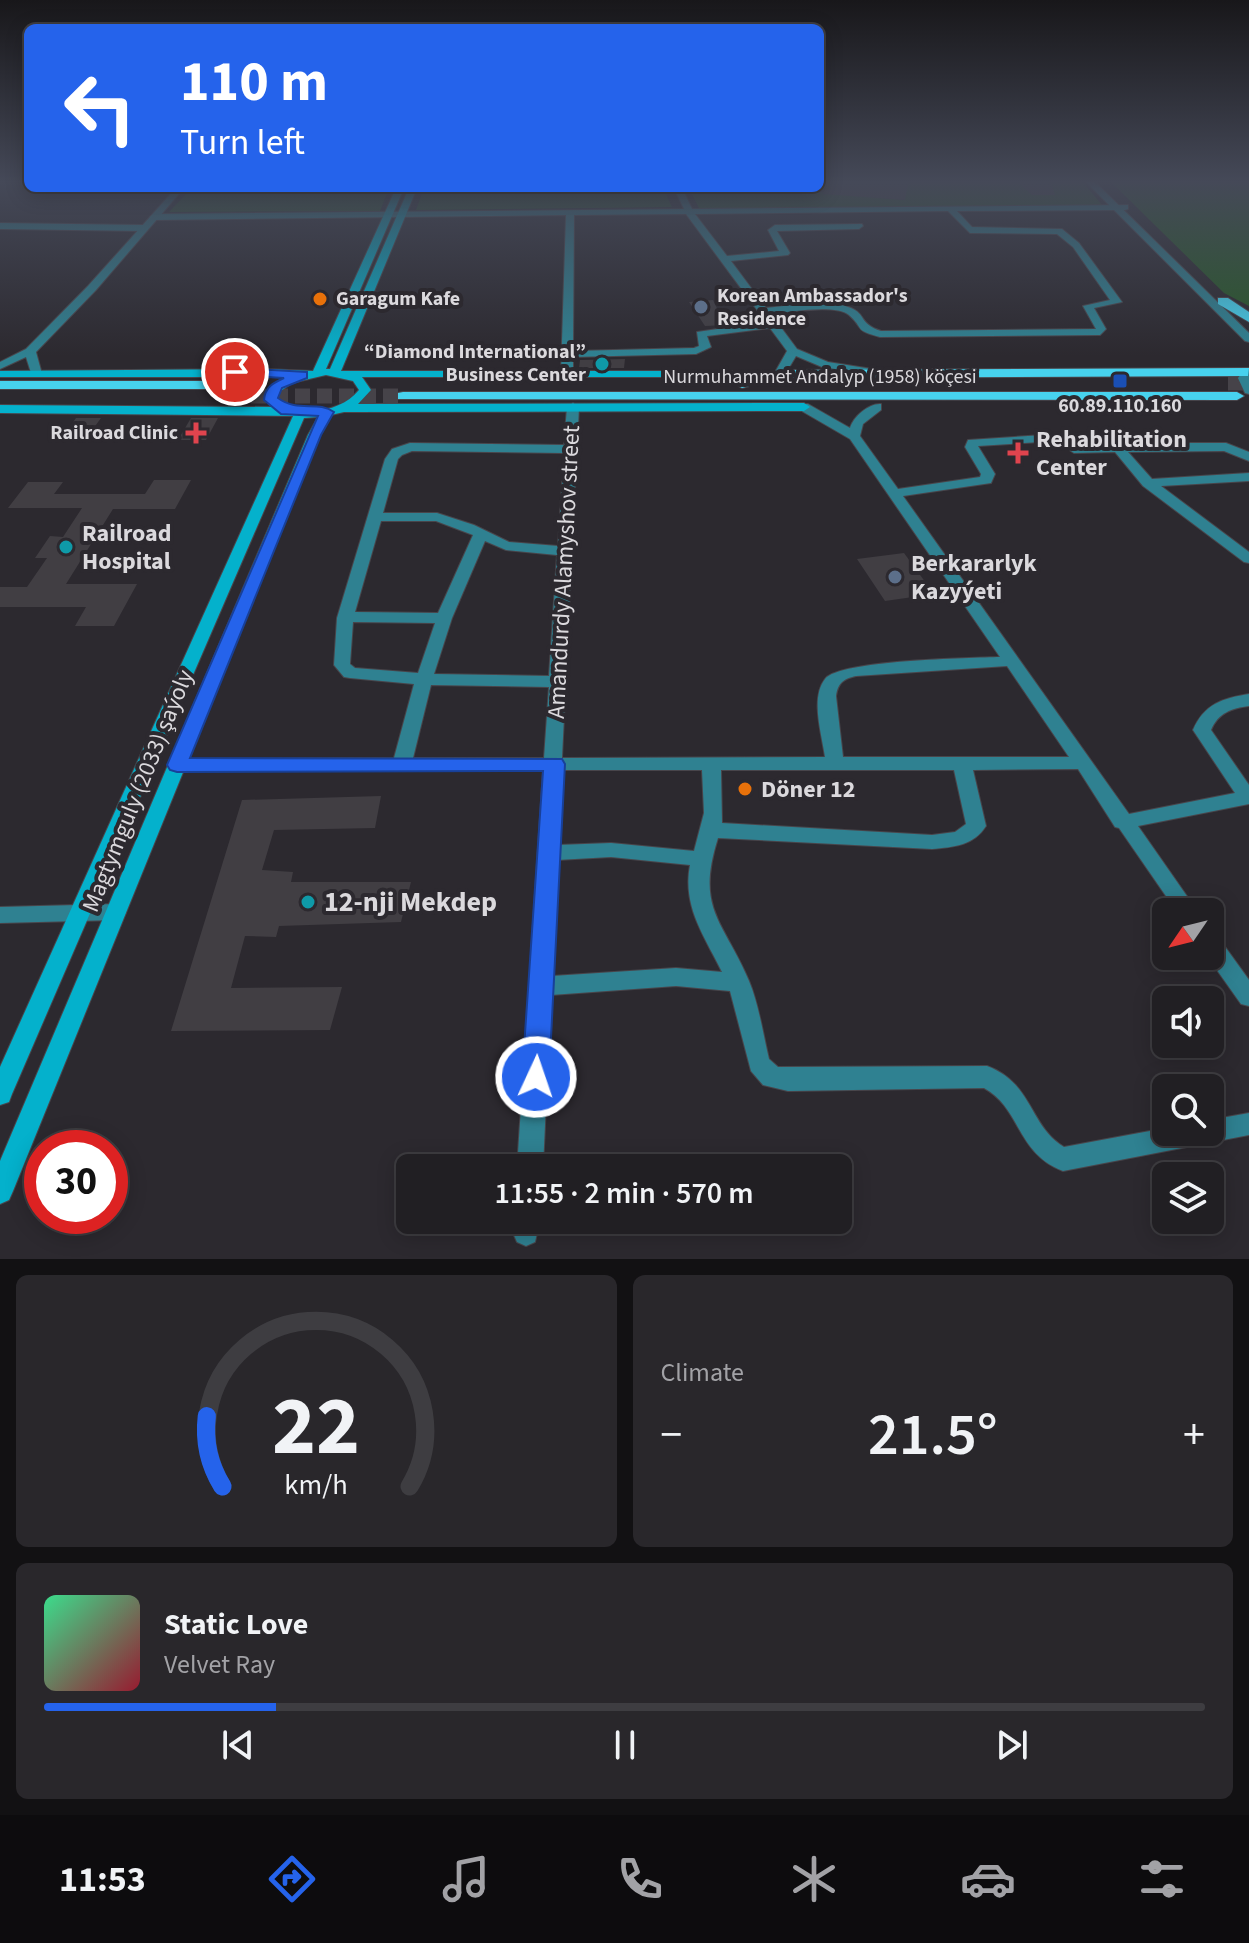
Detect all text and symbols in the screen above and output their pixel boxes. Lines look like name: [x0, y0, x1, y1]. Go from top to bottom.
text: 110 m: [180, 43, 328, 122]
icon: left: [48, 56, 152, 160]
text: Turn left: [180, 117, 305, 168]
place label: Korean Ambassador's Residence: [717, 282, 908, 333]
place label: Garagum Kafe: [336, 285, 460, 313]
marker: Garagum Kafe: [311, 290, 329, 308]
marker: Korean Ambassador's Residence: [692, 298, 710, 316]
pin: [201, 338, 269, 406]
place label: “Diamond International” Business Center: [364, 338, 586, 389]
icon: arrive: [213, 350, 257, 394]
marker: “Diamond International” Business Center: [593, 355, 611, 373]
street label: Nurmuhammet Andalyp (1958) köçesi: [663, 363, 977, 391]
marker: 60.89.110.160: [1111, 372, 1129, 390]
place label: 60.89.110.160: [1058, 392, 1182, 420]
place label: Railroad Clinic: [50, 419, 178, 447]
marker: Railroad Clinic: [185, 422, 207, 444]
place label: Rehabilitation Center: [1036, 422, 1187, 485]
street label: Amandurdy Alamyshov street: [539, 424, 589, 720]
marker: Rehabilitation Center: [1007, 442, 1029, 464]
place label: Railroad Hospital: [82, 516, 171, 579]
marker: Railroad Hospital: [57, 538, 75, 556]
place label: Berkararlyk Kazyýeti: [911, 546, 1038, 609]
marker: Berkararlyk Kazyýeti: [886, 568, 904, 586]
street label: Magtymguly (2033) şaýoly: [73, 664, 203, 918]
place label: Döner 12: [761, 772, 855, 807]
marker: Döner 12: [736, 780, 754, 798]
place label: 12-nji Mekdep: [324, 882, 497, 922]
marker: 12-nji Mekdep: [299, 893, 317, 911]
north arrow: [1152, 898, 1224, 970]
map controls: [1152, 898, 1224, 1234]
button: sound: [1152, 986, 1224, 1058]
position arrow: [494, 1035, 578, 1119]
button: search: [1152, 1074, 1224, 1146]
speed limit sign: 30: [24, 1130, 128, 1234]
button: layers: [1152, 1162, 1224, 1234]
text: 11:55 · 2 min · 570 m: [494, 1172, 754, 1215]
text: Climate: [661, 1354, 744, 1391]
text: 22: [272, 1368, 360, 1486]
text: 21.5°: [868, 1393, 998, 1478]
text: −: [661, 1404, 682, 1467]
text: +: [1183, 1404, 1205, 1467]
text: km/h: [285, 1465, 348, 1505]
text: Static Love: [164, 1603, 308, 1646]
text: Velvet Ray: [164, 1646, 275, 1683]
icon: previous: [216, 1723, 260, 1767]
icon: pause: [603, 1723, 647, 1767]
icon: next: [990, 1723, 1034, 1767]
icon: directions: [264, 1851, 320, 1907]
icon: music: [438, 1851, 494, 1907]
icon: phone: [612, 1851, 668, 1907]
icon: climate: [786, 1851, 842, 1907]
icon: car: [960, 1851, 1016, 1907]
icon: filters: [1134, 1851, 1190, 1907]
text: 11:53: [59, 1854, 146, 1905]

